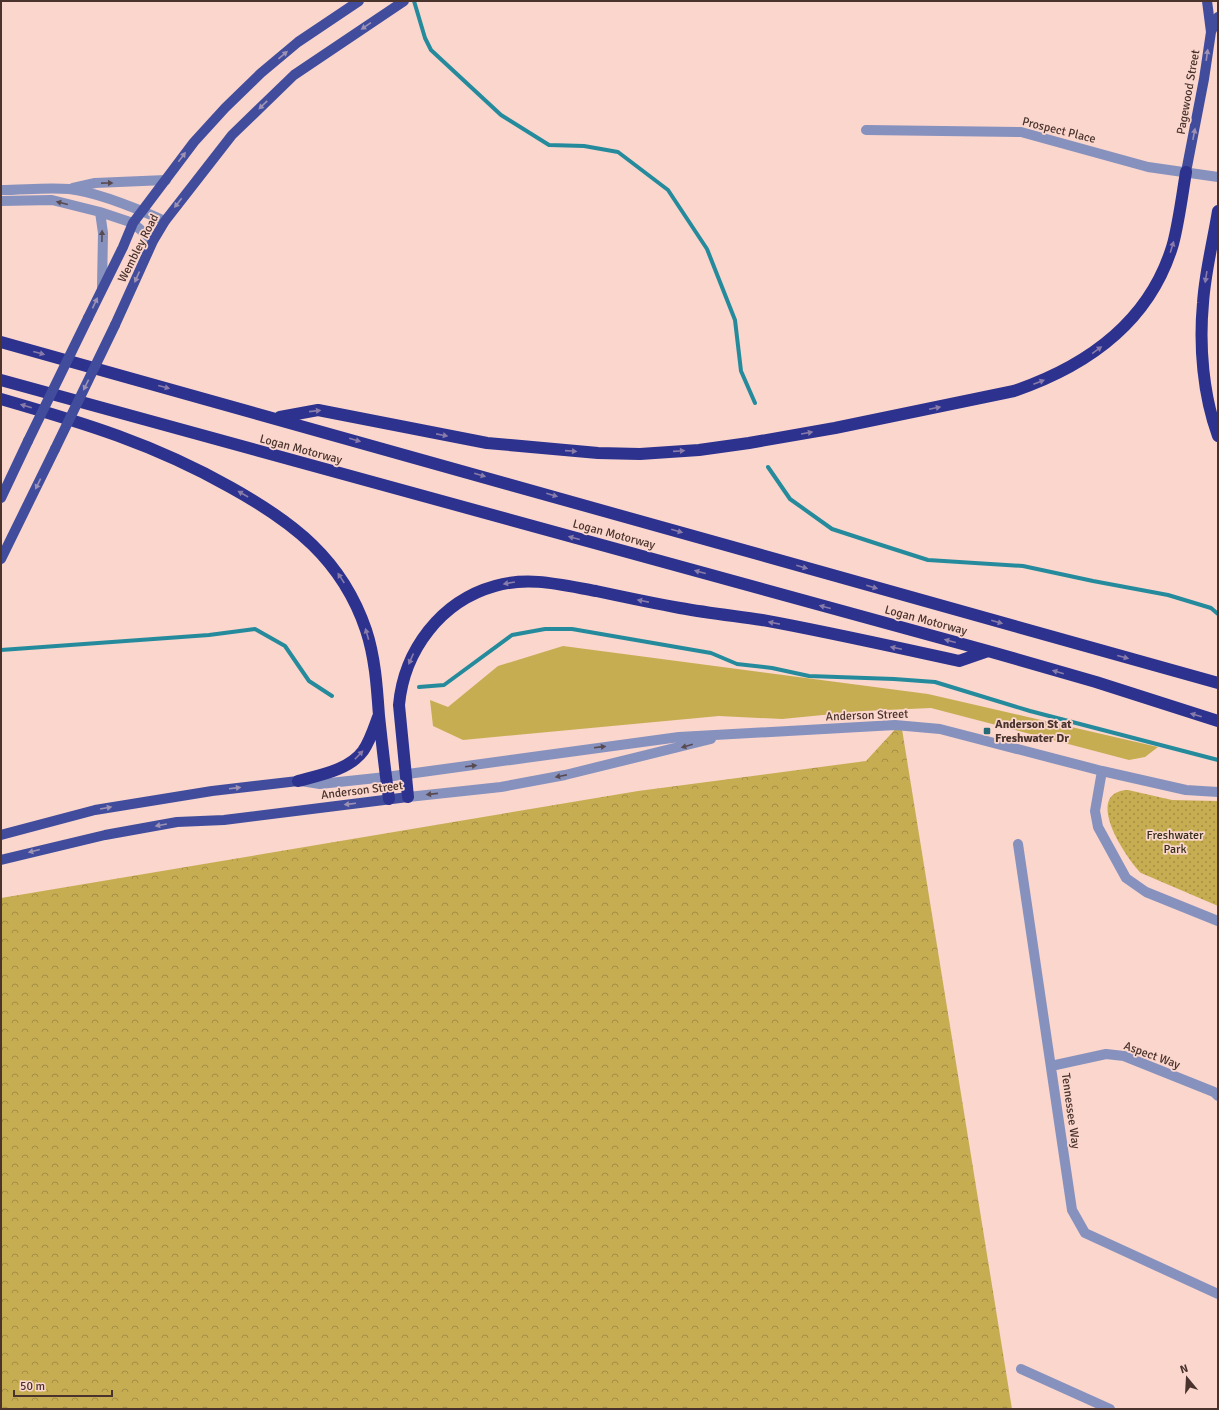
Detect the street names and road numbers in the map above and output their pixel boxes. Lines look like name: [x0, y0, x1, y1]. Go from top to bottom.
street label: Pagewood Street: [1174, 48, 1203, 136]
street label: Prospect Place: [1021, 114, 1097, 147]
street label: Wembley Road: [115, 211, 162, 285]
street label: Logan Motorway: [258, 431, 344, 468]
street label: Logan Motorway: [571, 516, 657, 553]
street label: Logan Motorway: [883, 602, 969, 639]
street label: Anderson Street: [825, 707, 909, 724]
street label: Anderson Street: [320, 778, 404, 803]
street label: Aspect Way: [1122, 1038, 1182, 1073]
street label: Tennessee Way: [1058, 1072, 1083, 1150]

